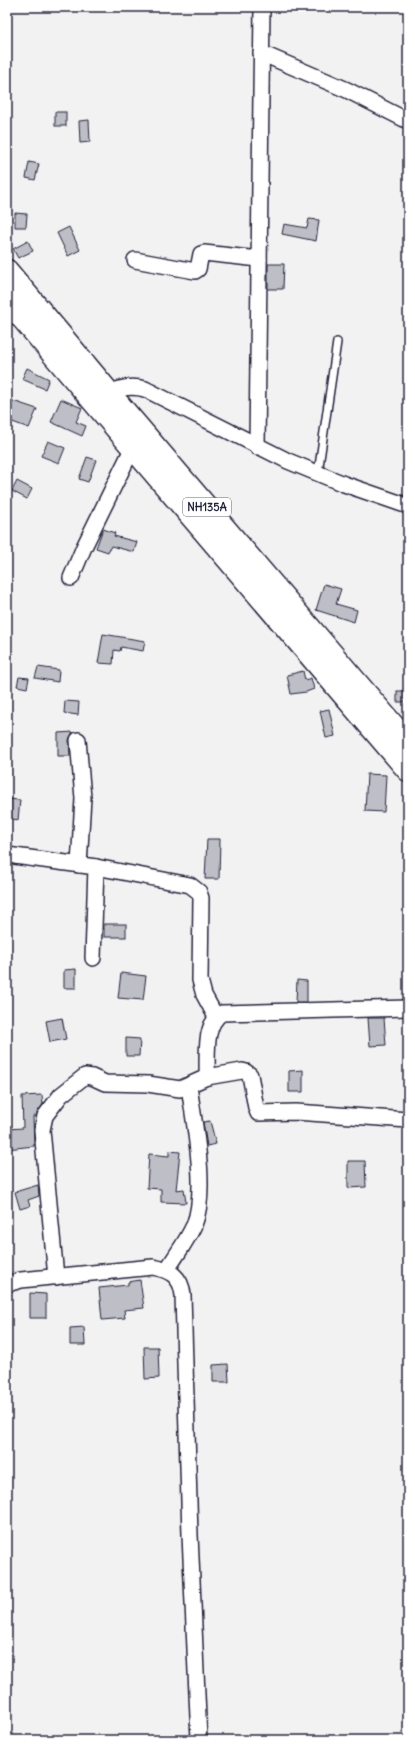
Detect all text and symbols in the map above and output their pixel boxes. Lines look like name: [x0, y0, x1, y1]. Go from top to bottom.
road number: NH135A: [183, 498, 231, 516]

